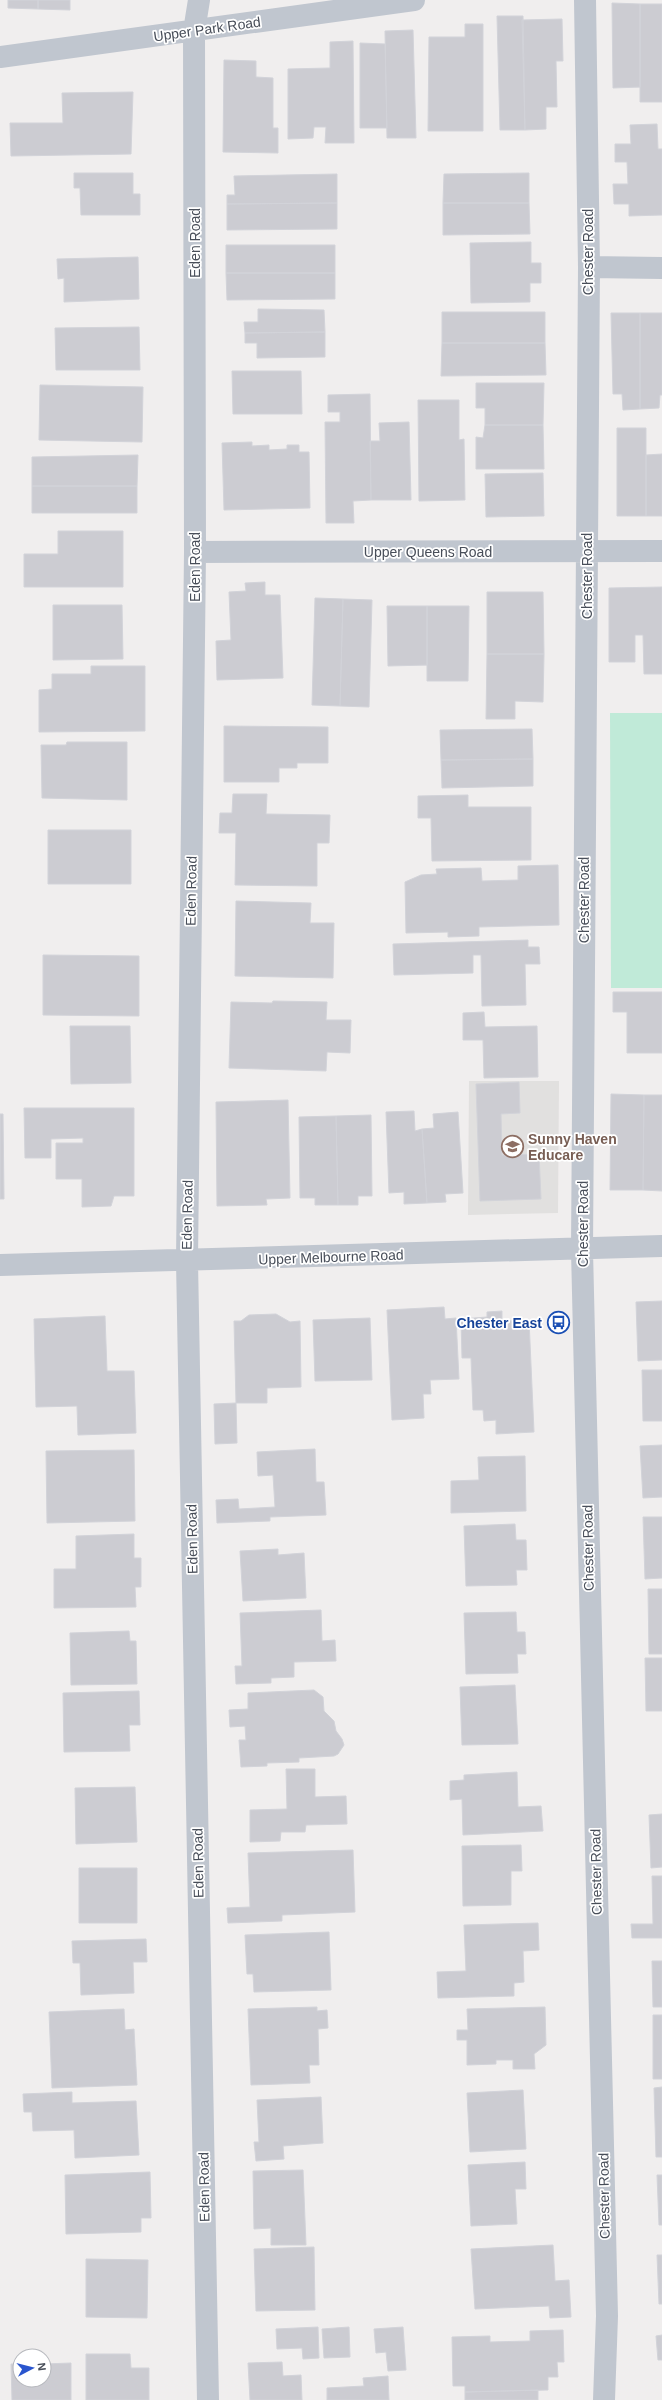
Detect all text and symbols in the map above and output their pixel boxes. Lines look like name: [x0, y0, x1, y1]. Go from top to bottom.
street label: Upper Park Road: [152, 14, 262, 44]
street label: Eden Road: [187, 208, 203, 278]
street label: Chester Road: [580, 209, 596, 295]
street label: Eden Road: [187, 532, 203, 602]
street label: Chester Road: [579, 533, 595, 619]
street label: Upper Queens Road: [364, 544, 492, 560]
street label: Eden Road: [182, 856, 200, 926]
street label: Chester Road: [576, 857, 592, 943]
place label: Sunny Haven Educare: [528, 1131, 617, 1163]
school or university icon: Sunny Haven Educare: [500, 1134, 526, 1160]
street label: Eden Road: [178, 1180, 196, 1250]
street label: Chester Road: [575, 1181, 591, 1267]
street label: Upper Melbourne Road: [258, 1246, 404, 1268]
bus stop icon: Chester East: [545, 1310, 571, 1336]
place label: Chester East: [456, 1315, 542, 1331]
street label: Eden Road: [183, 1504, 201, 1574]
street label: Chester Road: [579, 1505, 597, 1591]
street label: Eden Road: [189, 1828, 207, 1898]
street label: Chester Road: [587, 1829, 605, 1915]
street label: Eden Road: [195, 2152, 213, 2222]
street label: Chester Road: [595, 2153, 613, 2239]
north arrow: [12, 2348, 52, 2388]
text: N: [35, 2362, 48, 2372]

